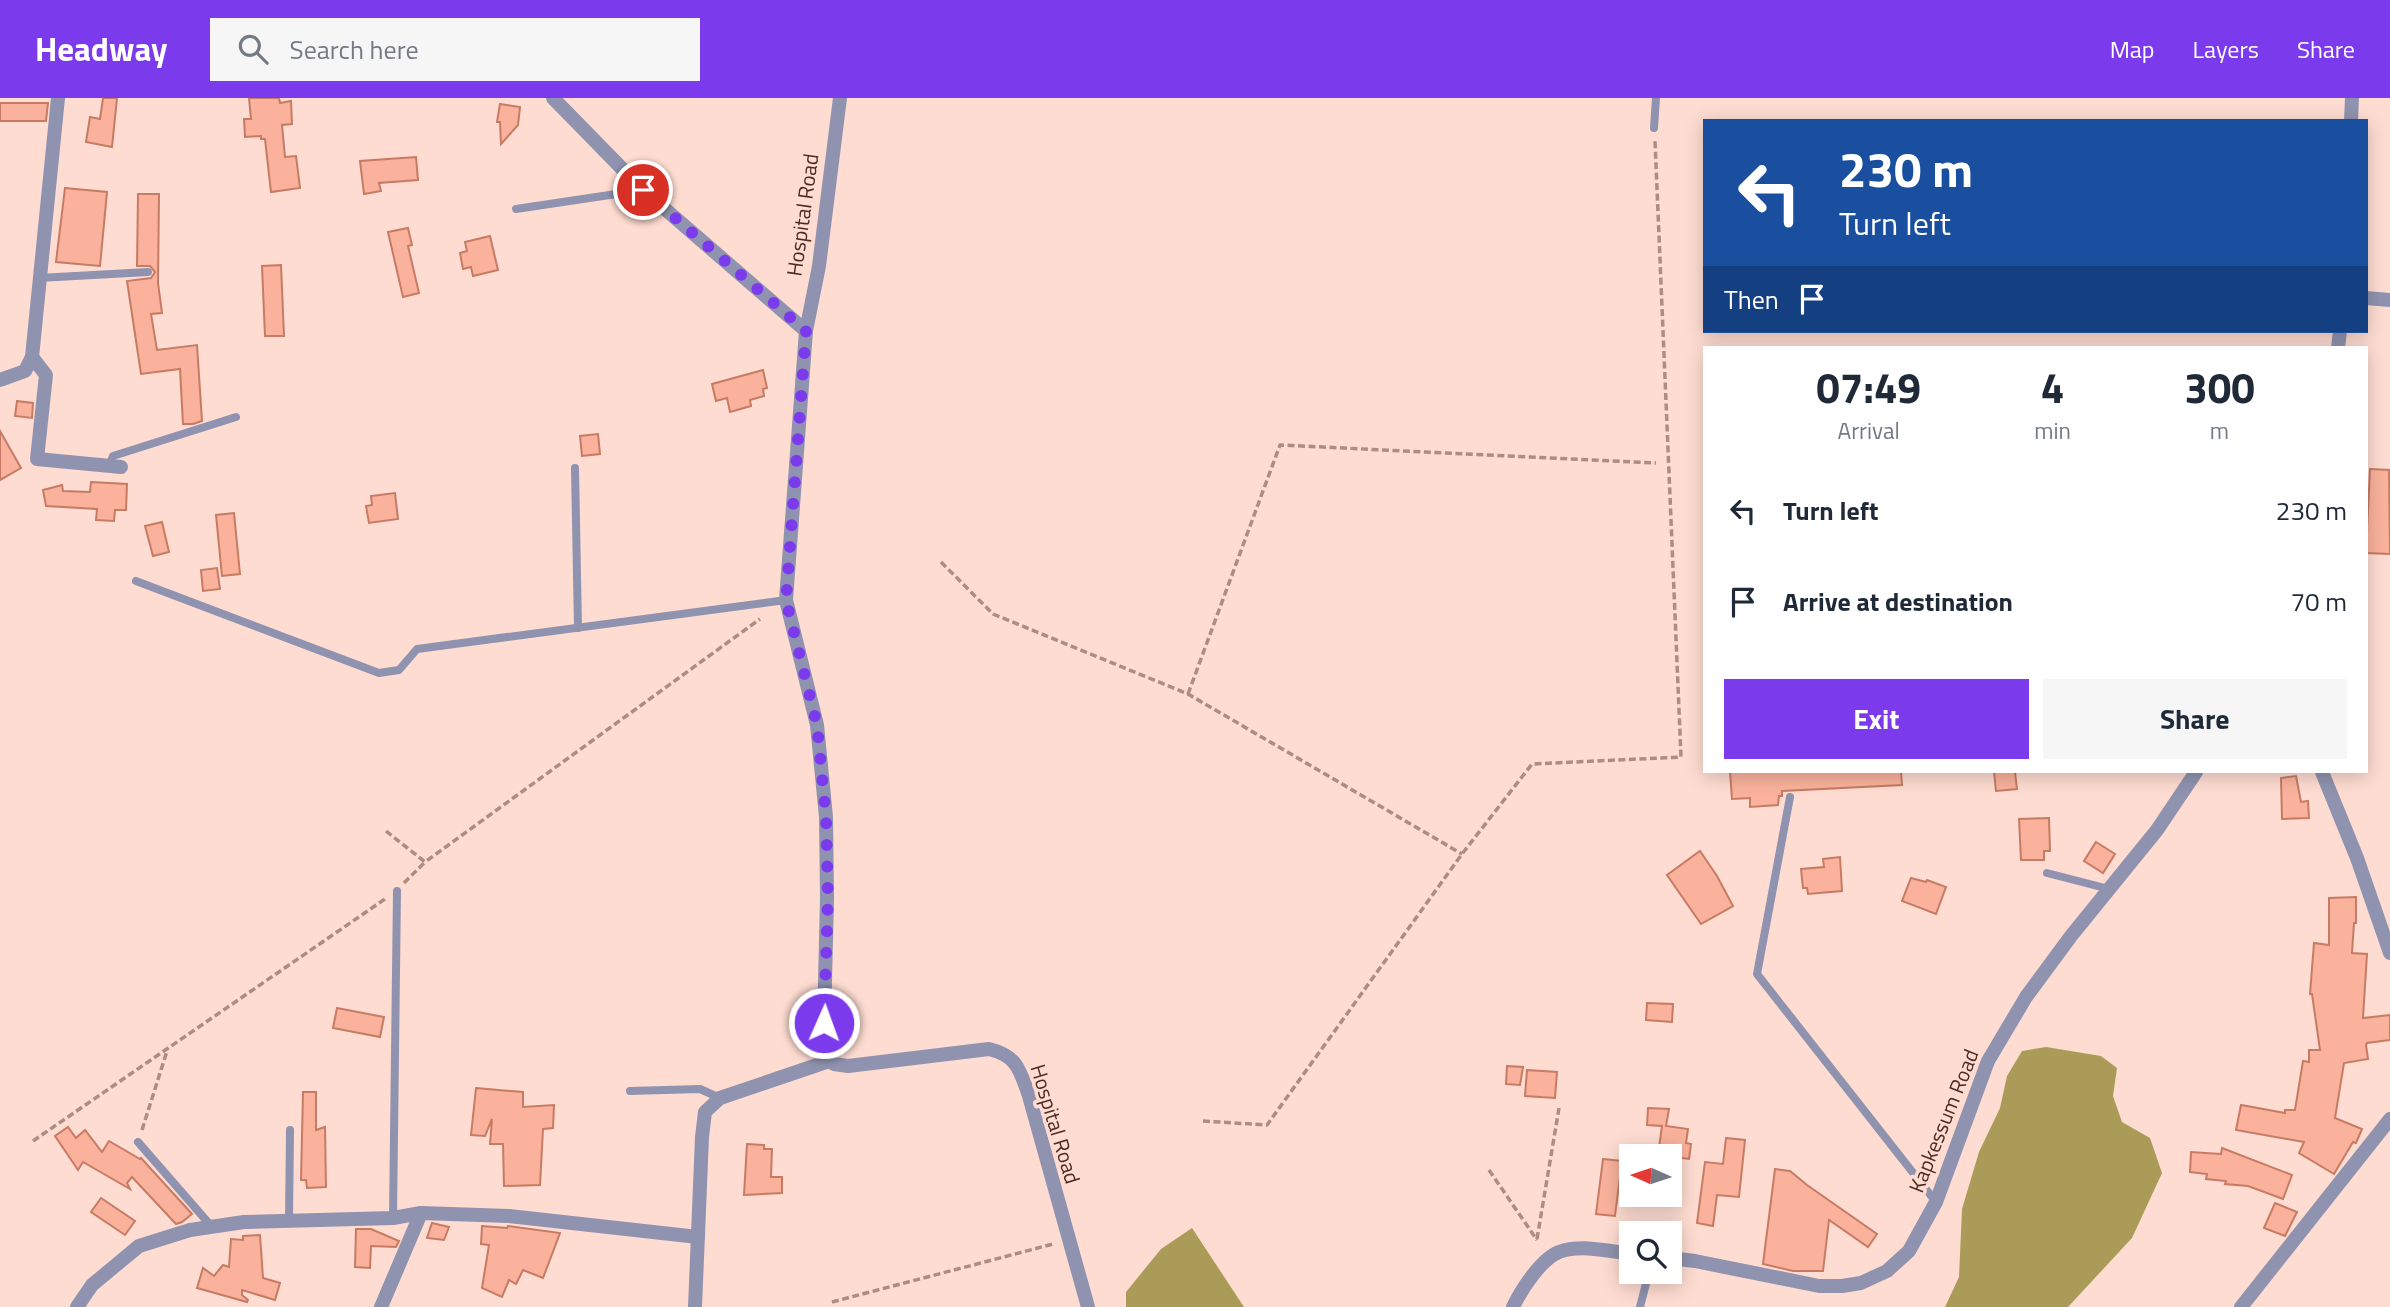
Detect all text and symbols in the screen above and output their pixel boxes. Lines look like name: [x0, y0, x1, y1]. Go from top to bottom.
search box: [210, 18, 700, 81]
text: Headway: [35, 24, 168, 74]
icon: search: [234, 30, 272, 68]
text: Search here: [290, 30, 419, 69]
text: Map: [2110, 31, 2155, 67]
text: Layers: [2193, 31, 2259, 67]
text: Share: [2297, 31, 2355, 67]
text: 230 m: [1839, 131, 1973, 206]
icon: left: [1724, 147, 1815, 238]
street label: Hospital Road: [778, 152, 826, 278]
pin: [613, 160, 673, 220]
icon: arrive: [624, 171, 662, 209]
text: Turn left: [1839, 199, 1951, 247]
text: Then: [1724, 280, 1779, 319]
icon: arrive: [1793, 280, 1831, 318]
text: 07:49: [1816, 355, 1921, 419]
text: 4: [2041, 355, 2064, 419]
text: 300: [2184, 355, 2255, 419]
text: Arrival: [1837, 413, 1900, 448]
text: min: [2034, 413, 2071, 448]
text: m: [2210, 413, 2229, 448]
text: Turn left: [1783, 491, 1878, 530]
text: 230 m: [2276, 491, 2347, 530]
icon: left: [1724, 492, 1762, 530]
text: Arrive at destination: [1783, 582, 2013, 621]
text: 70 m: [2290, 582, 2347, 621]
icon: arrive: [1724, 583, 1762, 621]
button: Exit: [1724, 679, 2029, 759]
button: Share: [2043, 679, 2347, 759]
position arrow: [787, 986, 861, 1060]
street label: Kapkessum Road: [1900, 1044, 1986, 1197]
street label: Hospital Road: [1023, 1060, 1089, 1187]
north arrow: [1619, 1144, 1682, 1208]
map controls: [1619, 1144, 1682, 1284]
button: search: [1619, 1221, 1682, 1284]

